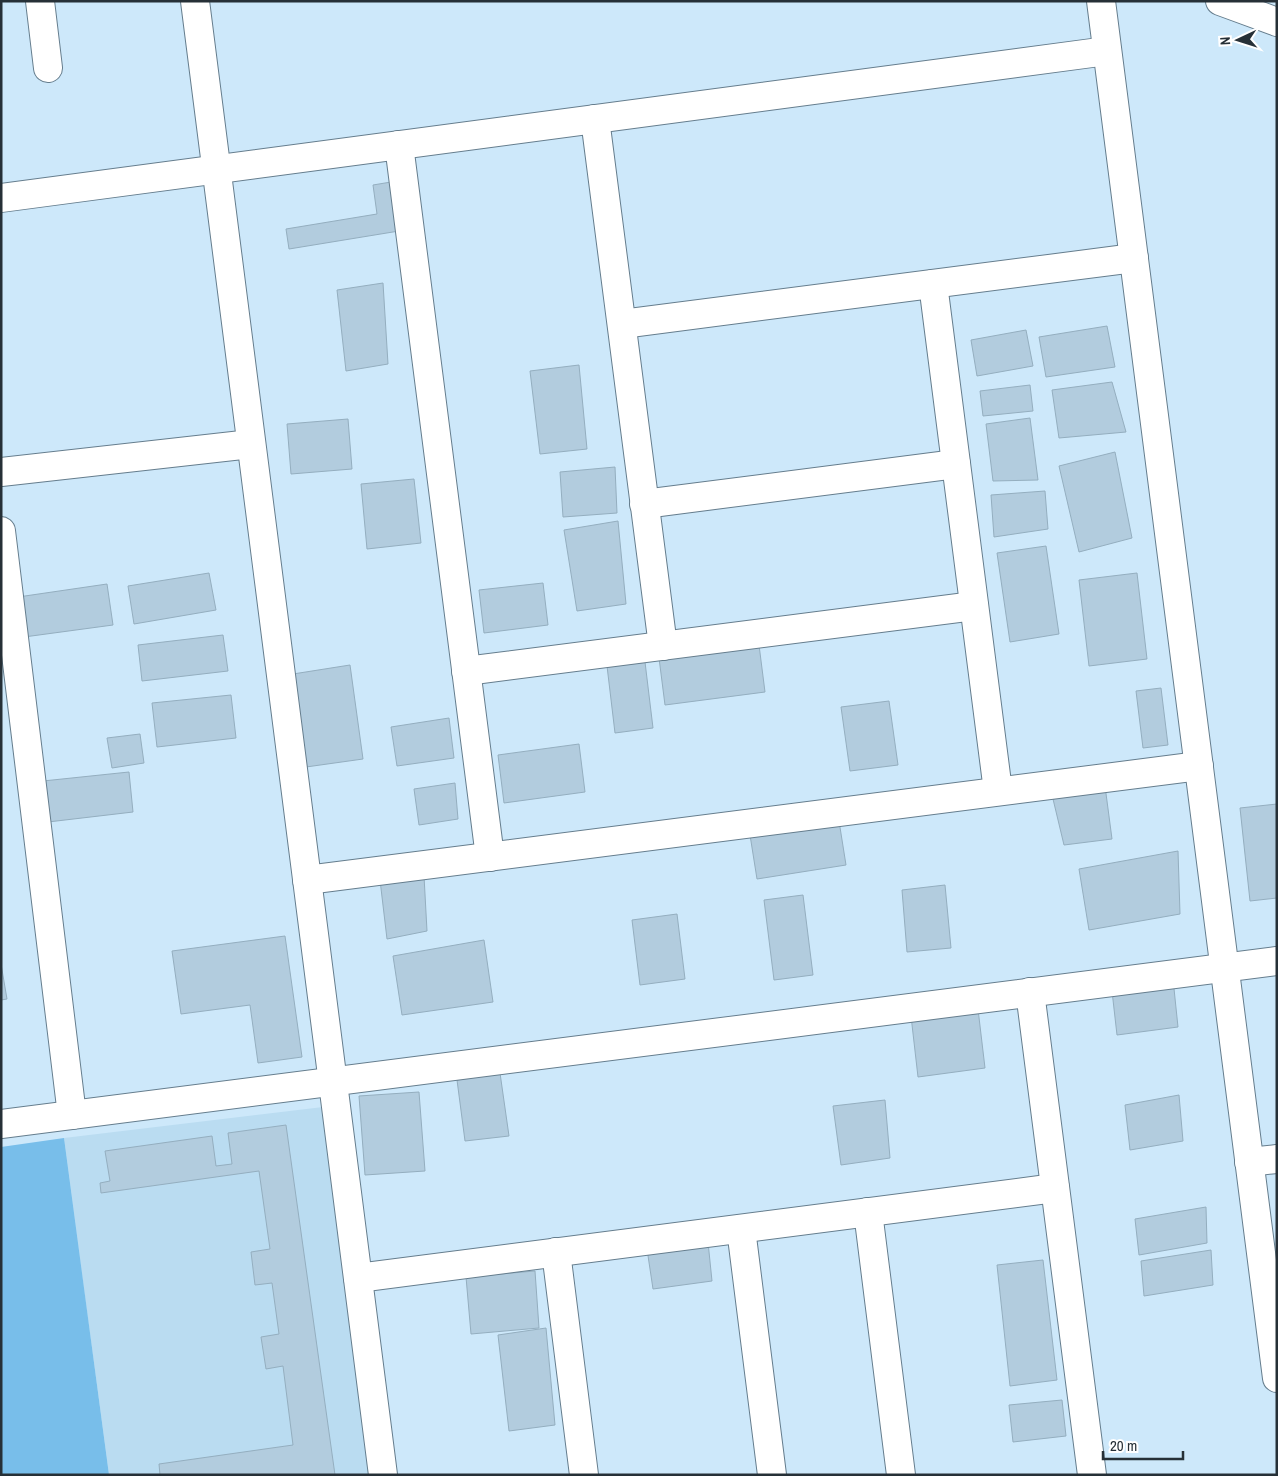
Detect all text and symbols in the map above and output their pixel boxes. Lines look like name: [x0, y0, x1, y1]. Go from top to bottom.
north arrow: [1213, 15, 1263, 65]
text: N: [1216, 36, 1234, 46]
scale bar: [1103, 1428, 1183, 1460]
text: 20 m: [1110, 1435, 1137, 1456]

